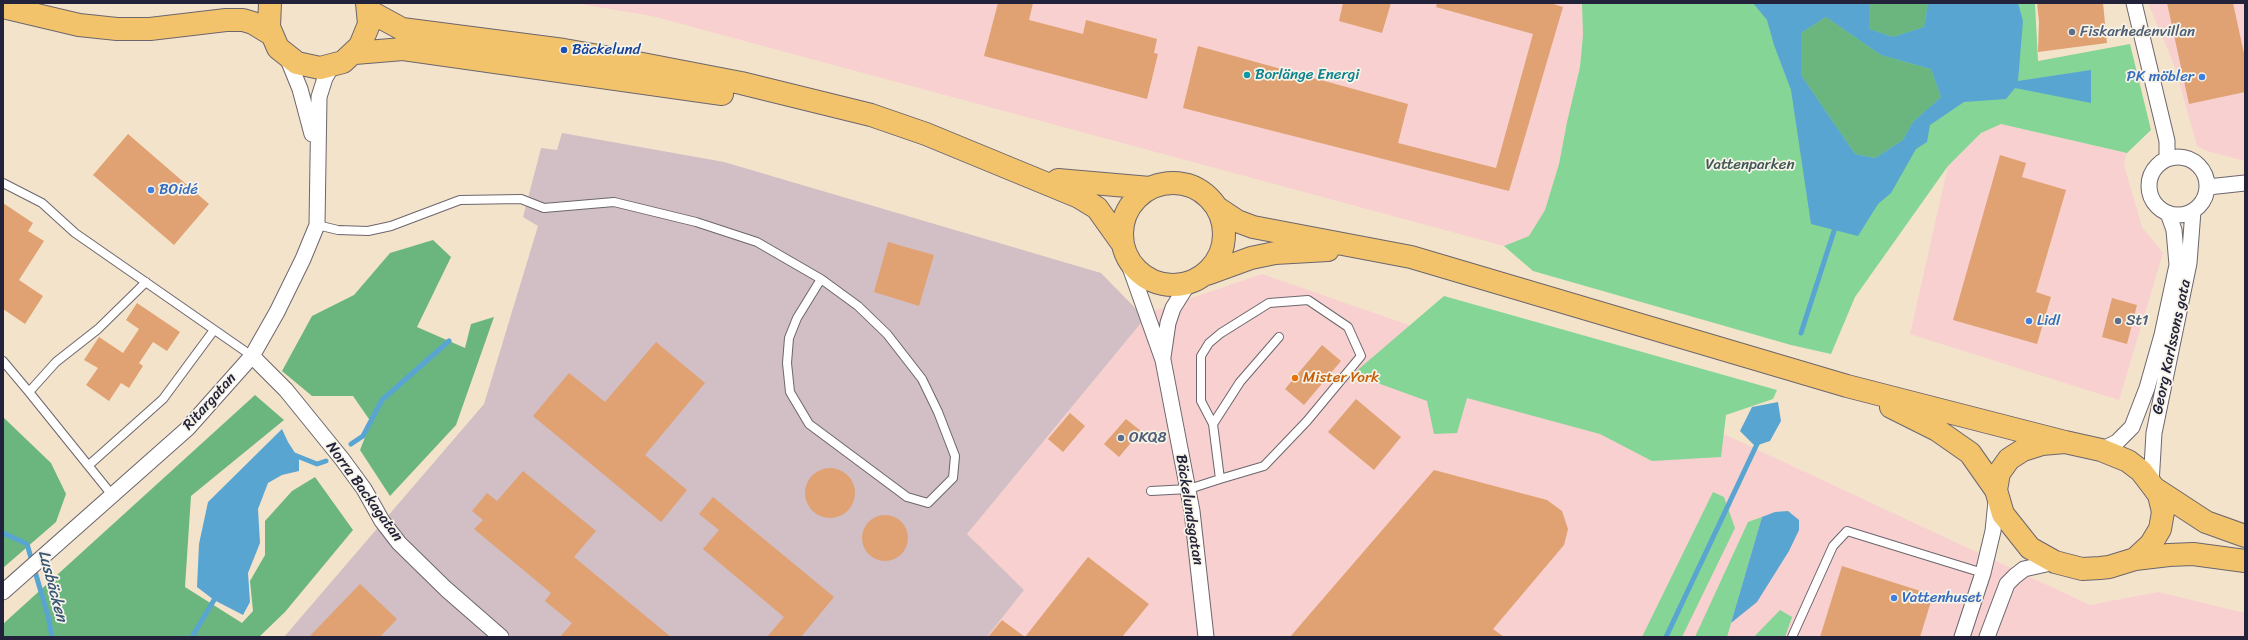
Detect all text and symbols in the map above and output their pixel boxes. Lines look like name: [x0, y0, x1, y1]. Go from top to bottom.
place label: Fiskarhedenvillan: [2080, 23, 2195, 41]
marker: Fiskarhedenvillan: [2067, 27, 2077, 37]
place label: Bäckelund: [572, 41, 640, 59]
marker: Bäckelund: [559, 45, 569, 55]
place label: Borlänge Energi: [1255, 66, 1359, 84]
place label: PK möbler: [2127, 68, 2194, 86]
marker: Borlänge Energi: [1242, 70, 1252, 80]
marker: PK möbler: [2197, 72, 2207, 82]
park label: Vattenparken: [1706, 156, 1794, 174]
place label: BOidé: [159, 181, 198, 199]
marker: BOidé: [146, 185, 156, 195]
street label: Georg Karlssons gata: [2149, 278, 2195, 416]
place label: Lidl: [2037, 312, 2060, 330]
place label: St1: [2126, 312, 2148, 330]
marker: Lidl: [2024, 316, 2034, 326]
marker: St1: [2113, 316, 2123, 326]
place label: Mister York: [1303, 369, 1379, 387]
street label: Ritargatan: [180, 370, 240, 434]
marker: Mister York: [1290, 373, 1300, 383]
place label: OKQ8: [1129, 429, 1167, 447]
marker: OKQ8: [1116, 433, 1126, 443]
street label: Norra Backagatan: [322, 439, 406, 545]
street label: Bäckelundsgatan: [1171, 453, 1207, 567]
water label: Lusbäcken: [33, 548, 71, 624]
place label: Vattenhuset: [1902, 589, 1982, 607]
marker: Vattenhuset: [1889, 593, 1899, 603]

